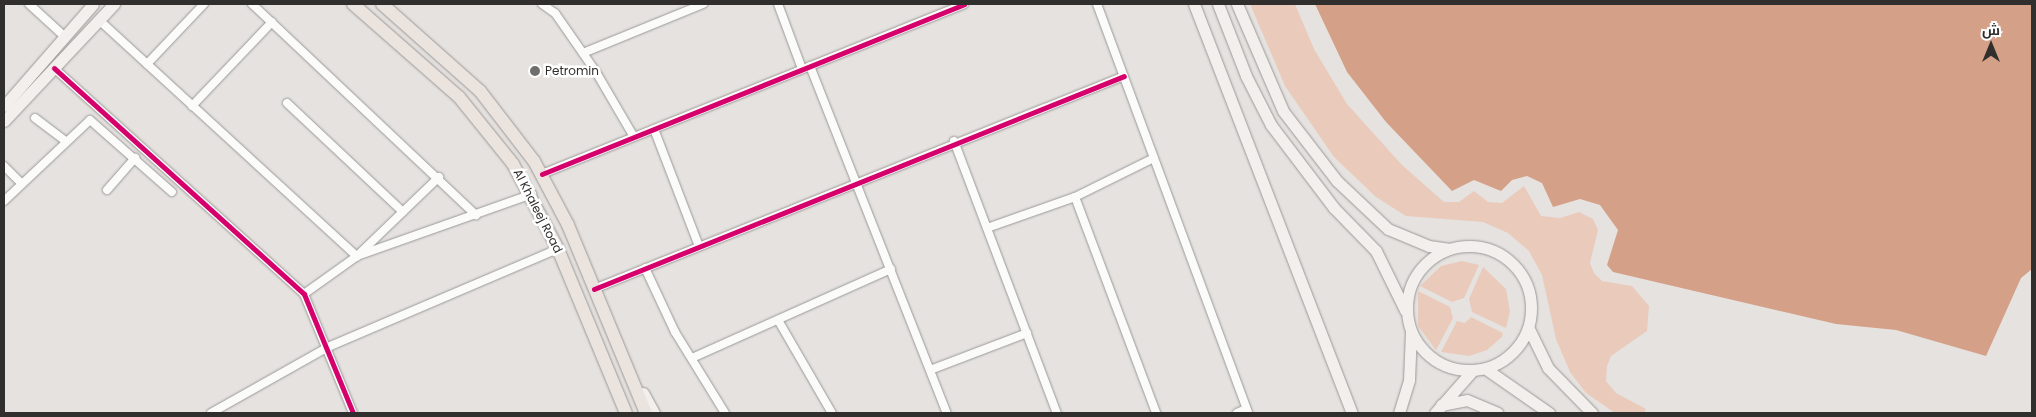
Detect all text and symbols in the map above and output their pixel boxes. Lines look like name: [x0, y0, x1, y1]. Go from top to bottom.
north arrow: [1966, 20, 2016, 70]
text: ش: [1982, 20, 2000, 40]
place label: Petromin: [545, 64, 599, 78]
marker: Petromin: [529, 65, 541, 77]
street label: Al Khaleej Road: [511, 167, 565, 255]

